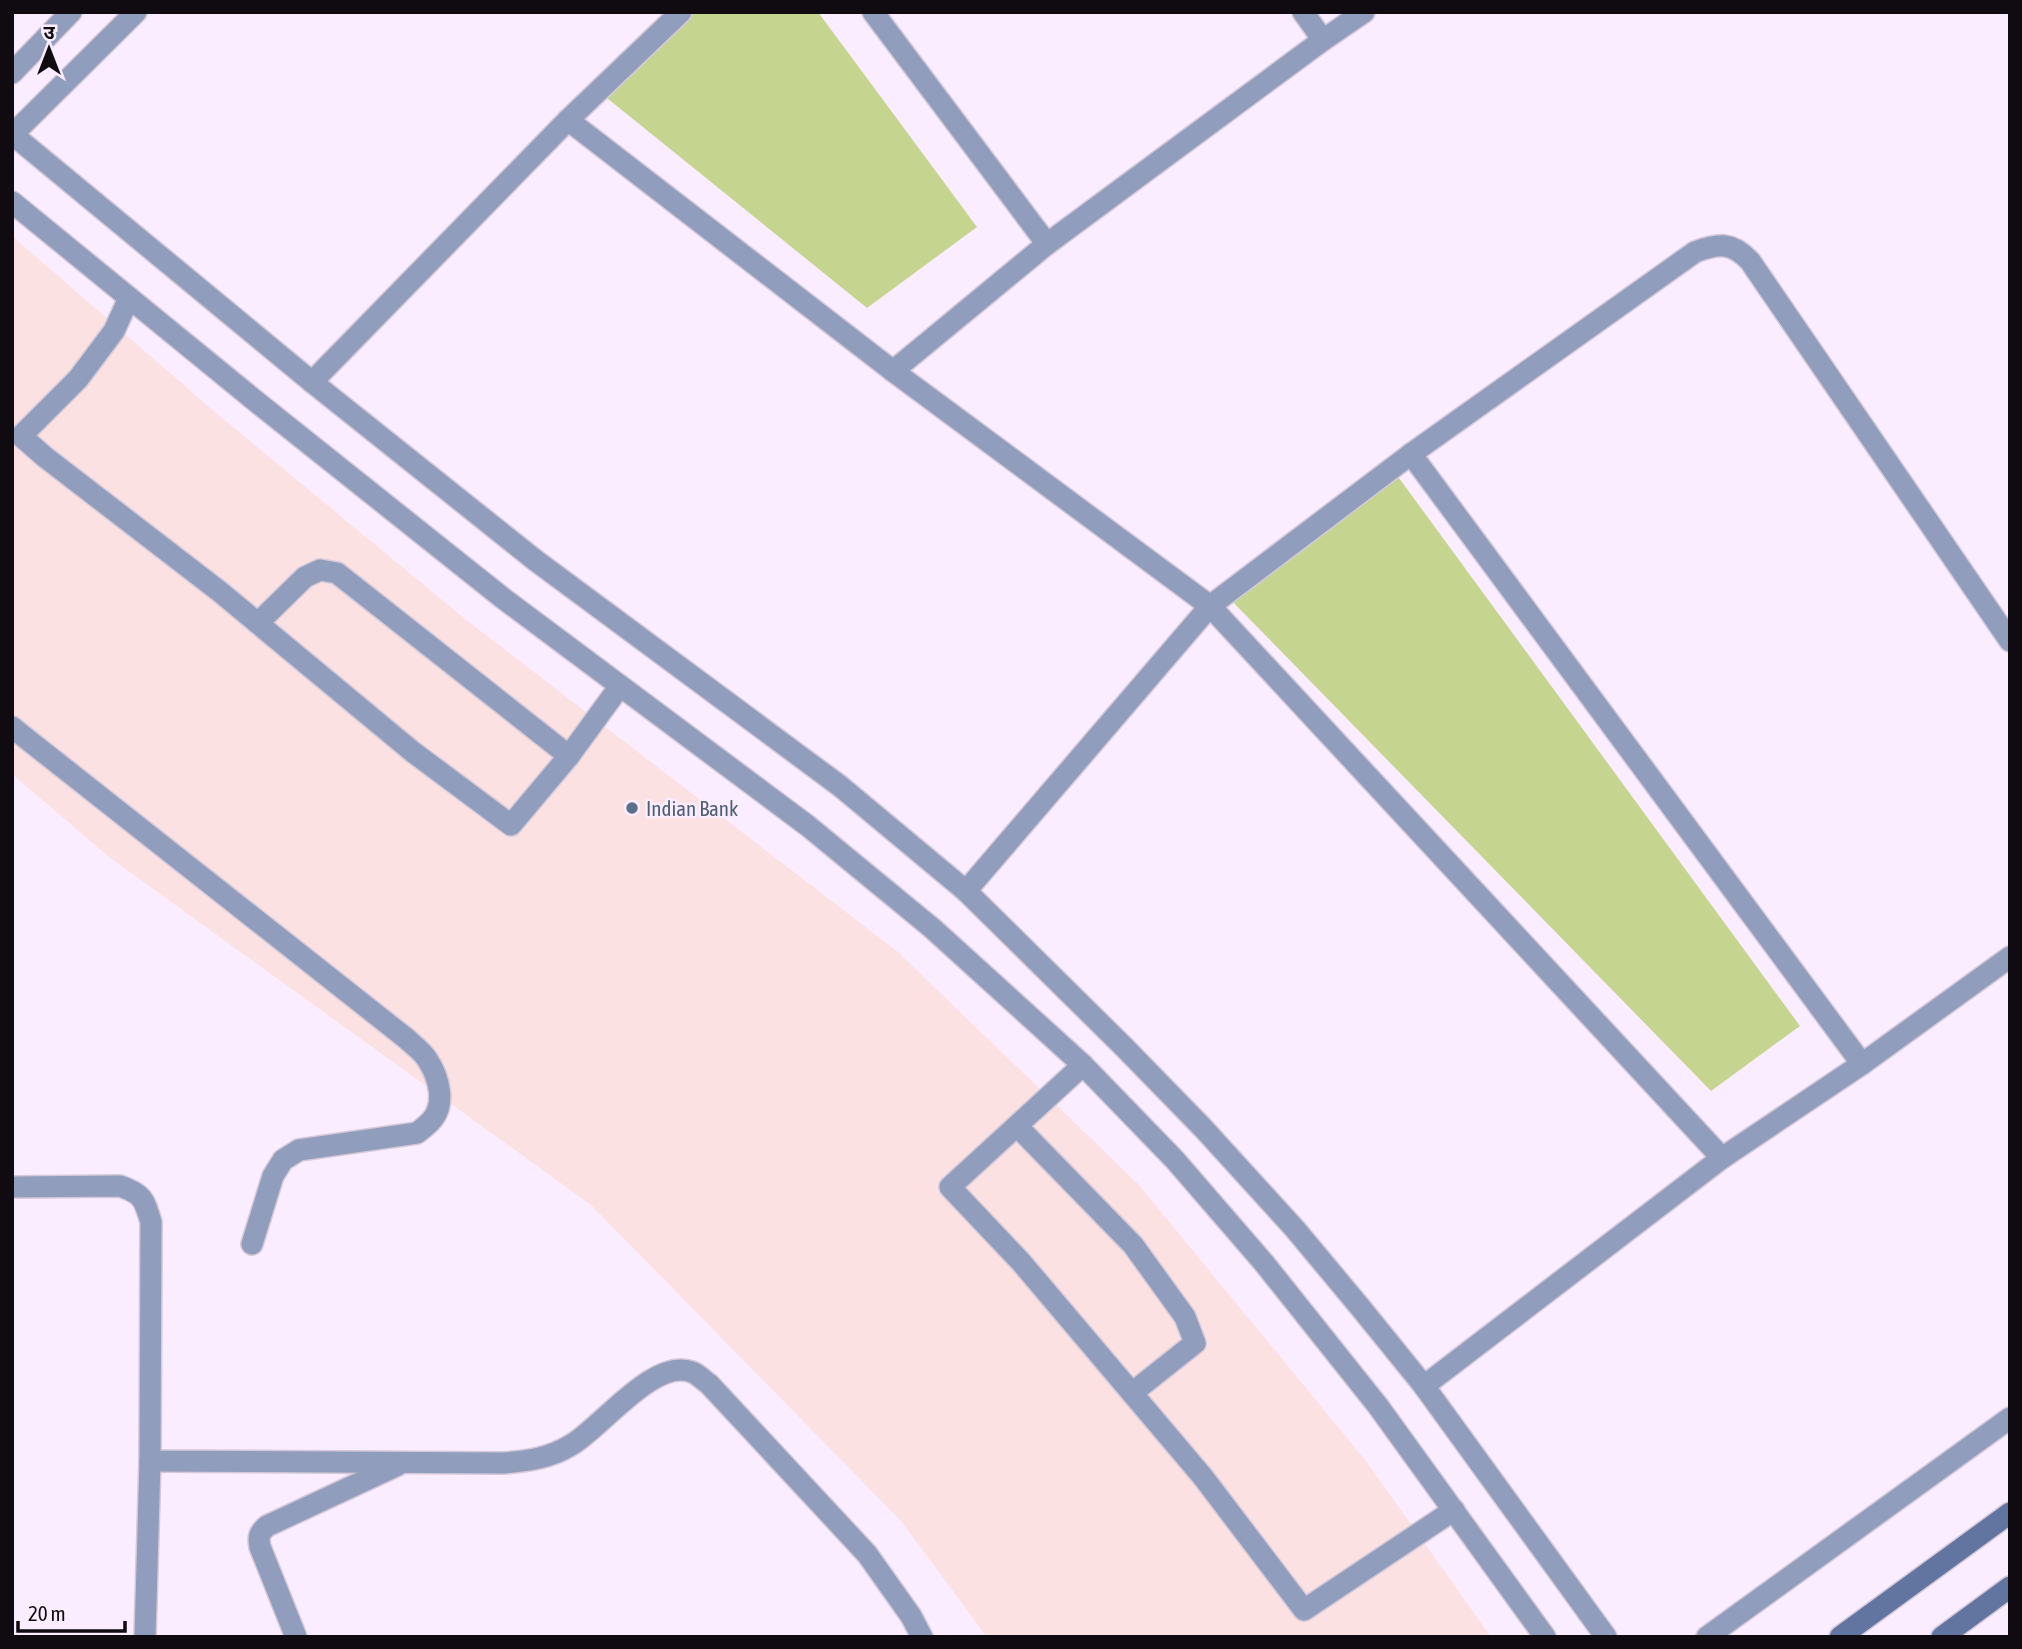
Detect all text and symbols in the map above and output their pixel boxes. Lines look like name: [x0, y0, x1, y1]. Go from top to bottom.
north arrow: [14, 14, 84, 84]
text: उ: [43, 21, 55, 43]
place label: Indian Bank: [646, 796, 738, 820]
marker: Indian Bank: [624, 800, 640, 816]
scale bar: [18, 1590, 124, 1634]
text: 20 m: [28, 1601, 66, 1625]

